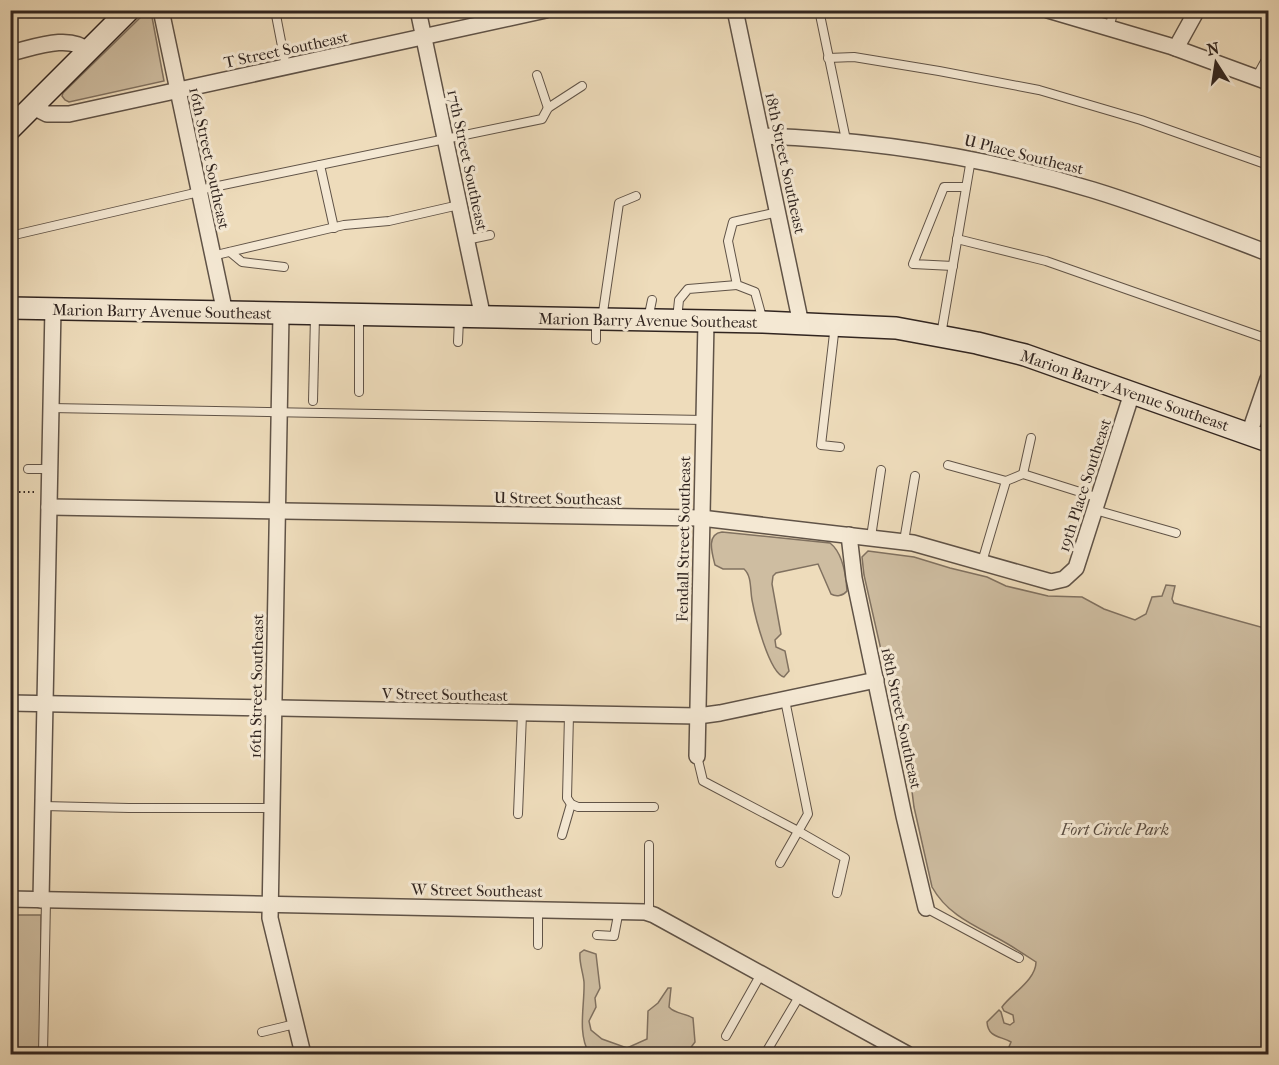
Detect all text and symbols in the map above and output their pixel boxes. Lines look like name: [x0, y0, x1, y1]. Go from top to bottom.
street label: T Street Southeast: [222, 27, 350, 72]
north arrow: [1186, 33, 1246, 93]
text: N: [1205, 38, 1222, 59]
street label: 16th Street Southeast: [185, 85, 234, 231]
street label: 17th Street Southeast: [443, 88, 492, 233]
street label: 18th Street Southeast: [761, 91, 810, 236]
street label: U Place Southeast: [962, 130, 1086, 179]
street label: Marion Barry Avenue Southeast: [52, 300, 272, 323]
street label: Marion Barry Avenue Southeast: [538, 309, 758, 332]
street label: Marion Barry Avenue Southeast: [1018, 346, 1232, 435]
street label: 19th Place Southeast: [1054, 416, 1115, 554]
street label: Fendall Street Southeast: [673, 455, 694, 622]
street label: U Street Southeast: [494, 488, 623, 509]
street label: 16th Street Southeast: [246, 613, 267, 759]
street label: 18th Street Southeast: [877, 646, 926, 791]
street label: V Street Southeast: [381, 684, 509, 705]
park label: Fort Circle Park: [1060, 820, 1169, 839]
street label: W Street Southeast: [410, 880, 543, 901]

